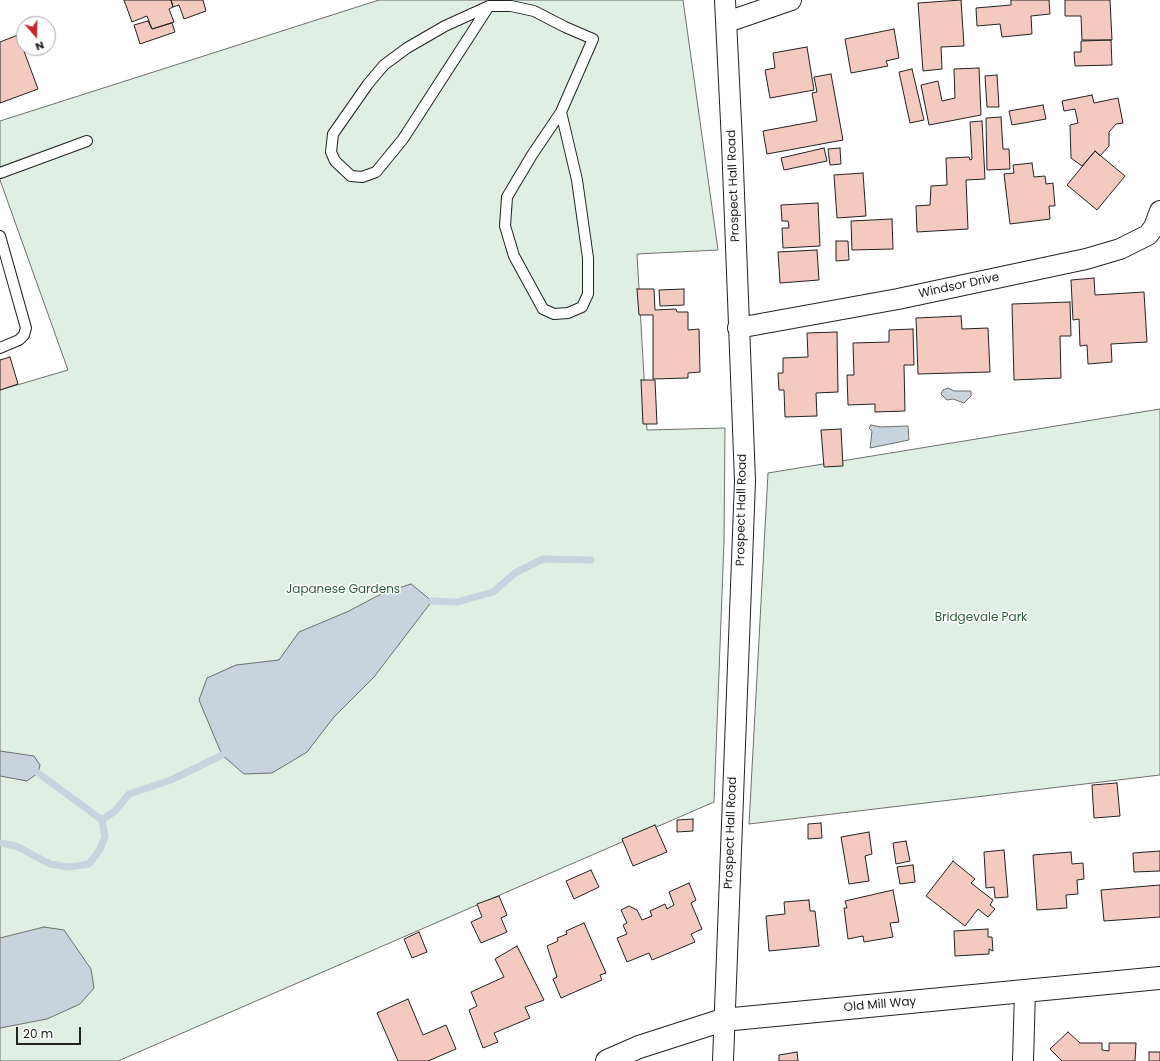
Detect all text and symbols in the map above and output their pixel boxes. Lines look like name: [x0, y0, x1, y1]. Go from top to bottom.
north arrow: [16, 16, 56, 56]
text: N: [33, 37, 46, 55]
street label: Prospect Hall Road: [725, 130, 743, 242]
street label: Windsor Drive: [917, 270, 1001, 302]
street label: Prospect Hall Road: [734, 454, 750, 566]
park label: Japanese Gardens: [286, 583, 400, 597]
park label: Bridgevale Park: [935, 611, 1027, 625]
street label: Prospect Hall Road: [722, 777, 740, 889]
street label: Old Mill Way: [843, 995, 917, 1015]
scale bar: [18, 1019, 83, 1045]
text: 20 m: [23, 1025, 53, 1042]

